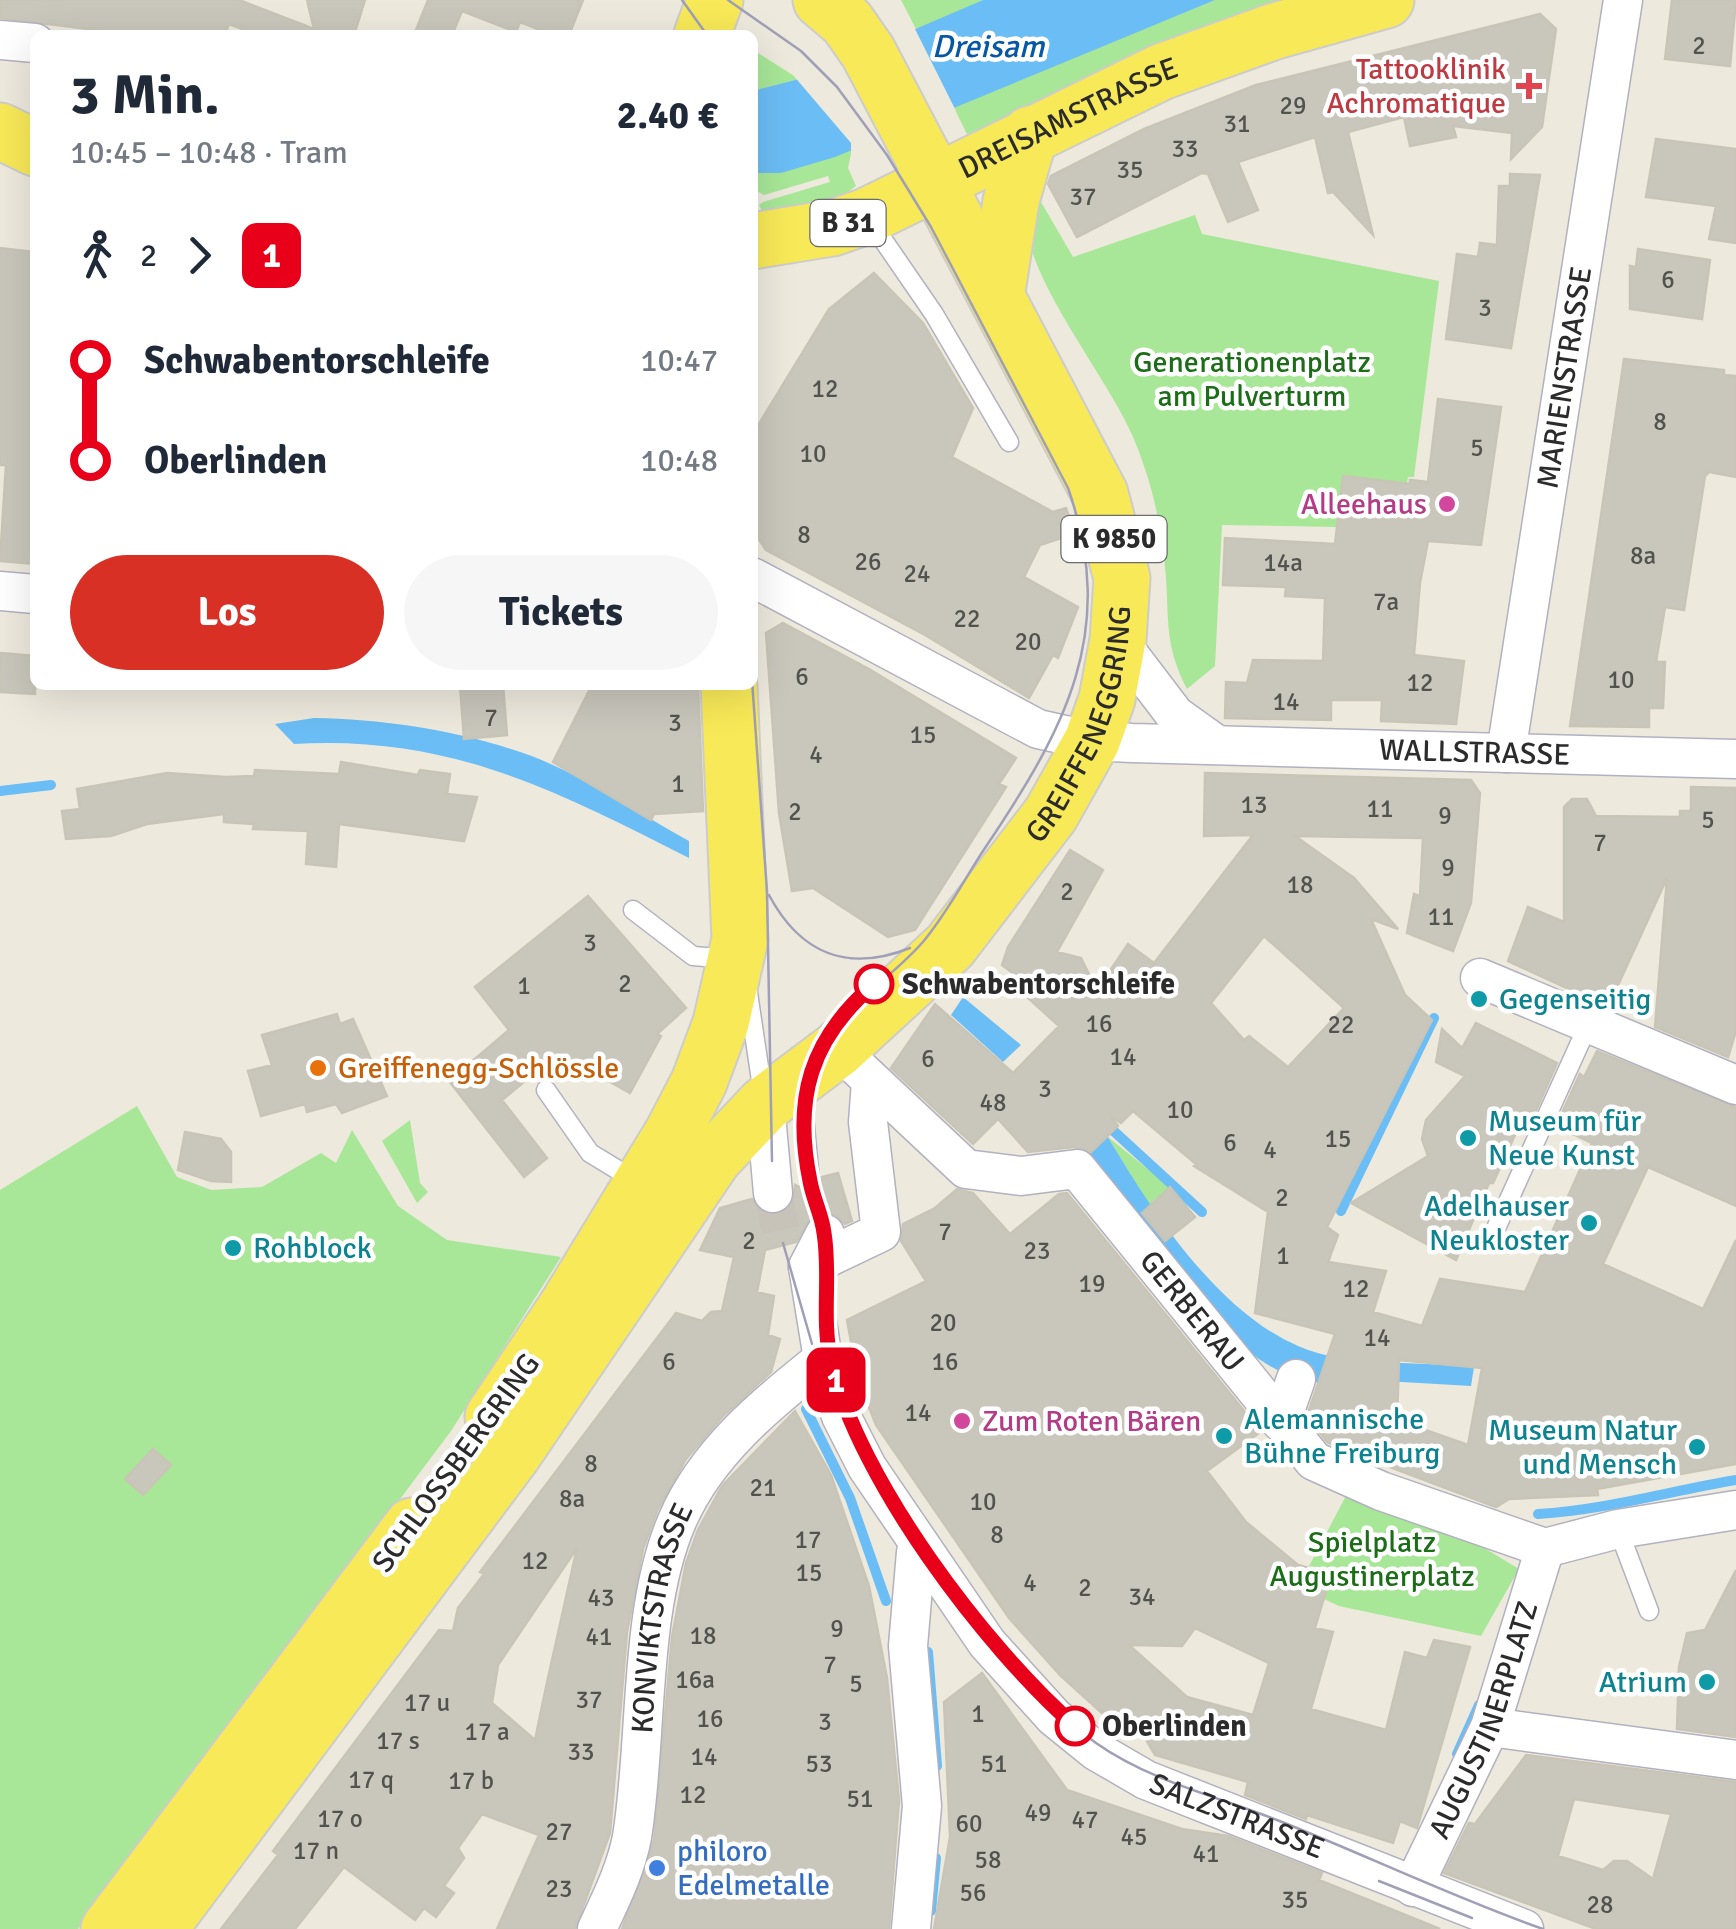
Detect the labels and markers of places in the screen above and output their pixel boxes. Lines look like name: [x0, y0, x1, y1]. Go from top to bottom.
place label: Tattooklinik Achromatique: [1326, 51, 1506, 122]
marker: Tattooklinik Achromatique: [1516, 73, 1542, 99]
place label: Alleehaus: [1301, 486, 1427, 523]
marker: Alleehaus: [1436, 493, 1458, 515]
marker: Schwabentorschleife: [855, 965, 893, 1003]
place label: Schwabentorschleife: [902, 966, 1175, 1003]
place label: Gegenseitig: [1499, 981, 1651, 1018]
marker: Gegenseitig: [1468, 988, 1490, 1010]
place label: Greiffenegg-Schlössle: [338, 1050, 619, 1087]
marker: Greiffenegg-Schlössle: [307, 1057, 329, 1079]
place label: Museum für Neue Kunst: [1488, 1103, 1641, 1174]
marker: Museum für Neue Kunst: [1457, 1127, 1479, 1149]
place label: Adelhauser Neukloster: [1424, 1188, 1569, 1259]
marker: Adelhauser Neukloster: [1578, 1212, 1600, 1234]
place label: Rohblock: [253, 1230, 372, 1267]
marker: Rohblock: [222, 1237, 244, 1259]
place label: Alemannische Bühne Freiburg: [1244, 1401, 1440, 1472]
place label: Zum Roten Bären: [982, 1403, 1201, 1440]
marker: Zum Roten Bären: [951, 1410, 973, 1432]
place label: Museum Natur und Mensch: [1488, 1412, 1677, 1483]
marker: Alemannische Bühne Freiburg: [1213, 1425, 1235, 1447]
marker: Museum Natur und Mensch: [1686, 1436, 1708, 1458]
place label: Atrium: [1599, 1664, 1687, 1701]
marker: Atrium: [1696, 1671, 1718, 1693]
marker: Oberlinden: [1056, 1707, 1094, 1745]
place label: Oberlinden: [1102, 1708, 1247, 1745]
place label: philoro Edelmetalle: [677, 1833, 830, 1904]
marker: philoro Edelmetalle: [646, 1857, 668, 1879]

